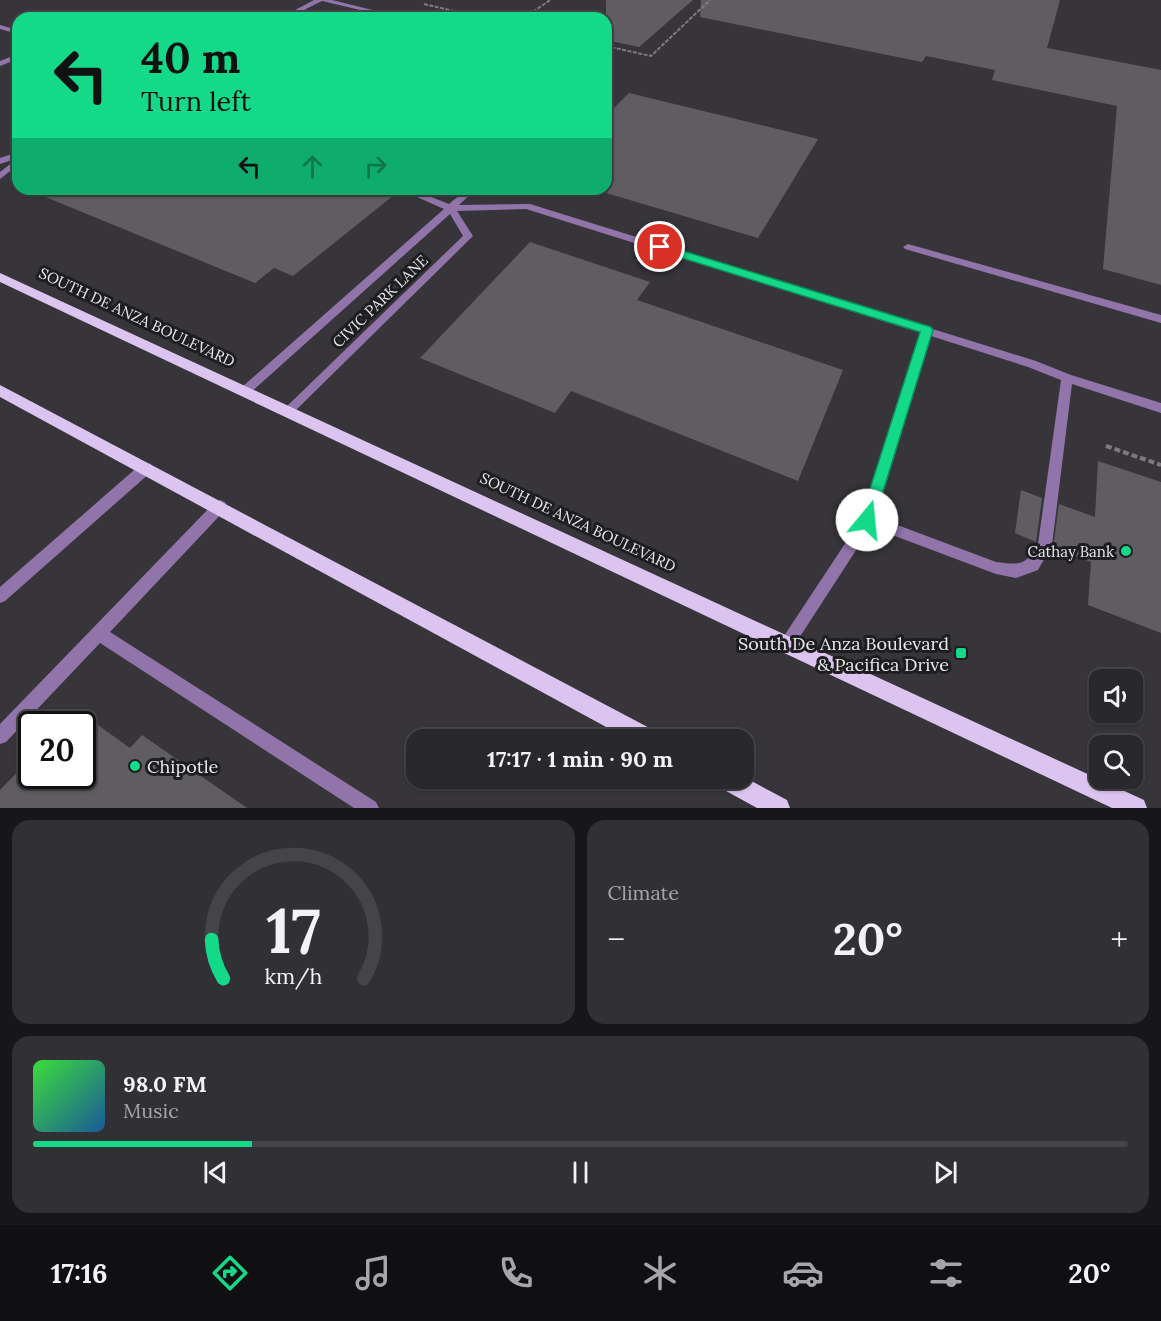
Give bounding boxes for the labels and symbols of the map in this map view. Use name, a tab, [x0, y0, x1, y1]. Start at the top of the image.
pin	[634, 221, 685, 272]
street label: CIVIC PARK LANE	[328, 251, 432, 351]
street label: SOUTH DE ANZA BOULEVARD	[36, 263, 238, 371]
street label: SOUTH DE ANZA BOULEVARD	[477, 468, 679, 576]
position arrow	[835, 488, 899, 552]
place label: Cathay Bank	[1027, 542, 1114, 561]
marker: Cathay Bank	[1119, 544, 1133, 558]
place label: South De Anza Boulevard & Pacifica Drive	[738, 632, 949, 676]
marker: South De Anza Boulevard & Pacifica Drive	[954, 646, 968, 660]
speed limit sign: 20	[18, 711, 96, 789]
place label: Chipotle	[147, 755, 219, 778]
marker: Chipotle	[128, 759, 142, 773]

